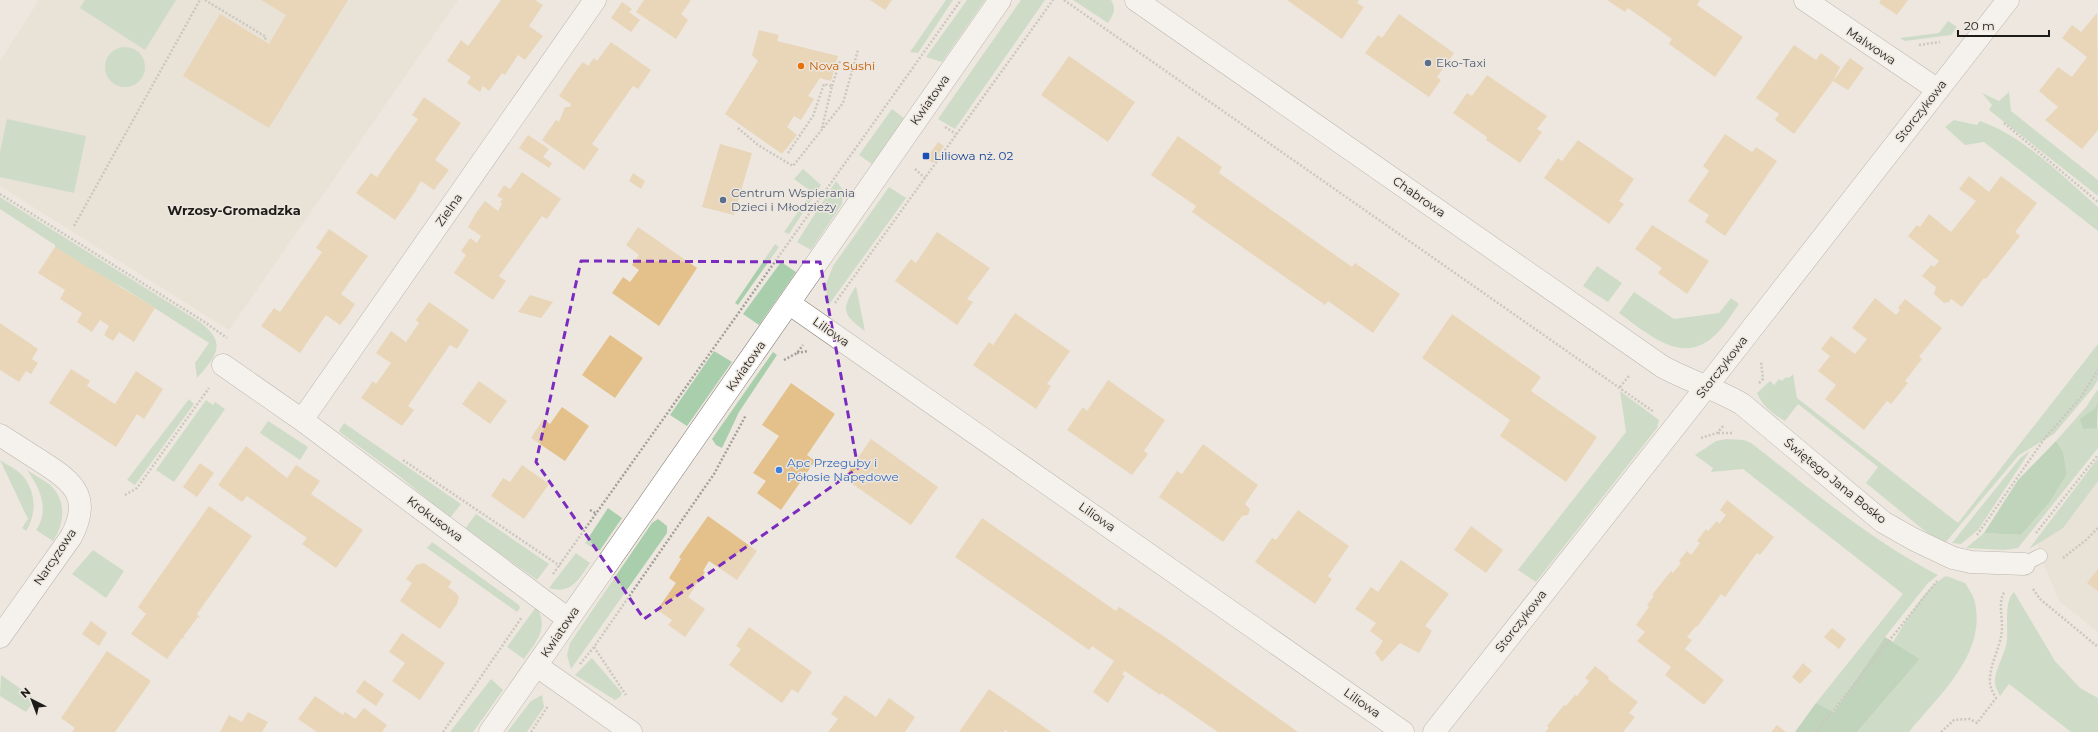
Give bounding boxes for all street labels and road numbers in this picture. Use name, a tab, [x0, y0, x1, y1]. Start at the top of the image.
street label: Malwowa	[1844, 23, 1899, 68]
street label: Kwiatowa	[907, 72, 952, 128]
street label: Storczykowa	[1892, 77, 1950, 145]
street label: Chabrowa	[1390, 173, 1449, 220]
street label: Zielna	[432, 190, 465, 229]
street label: Liliowa	[810, 314, 853, 350]
street label: Storczykowa	[1693, 333, 1751, 401]
street label: Kwiatowa	[723, 338, 768, 394]
street label: Świętego Jana Bosko	[1781, 435, 1890, 527]
street label: Krokusowa	[404, 493, 466, 545]
street label: Liliowa	[1076, 499, 1119, 535]
street label: Narcyzowa	[30, 525, 79, 588]
street label: Storczykowa	[1492, 587, 1550, 655]
street label: Kwiatowa	[537, 603, 582, 660]
street label: Liliowa	[1341, 685, 1384, 721]

